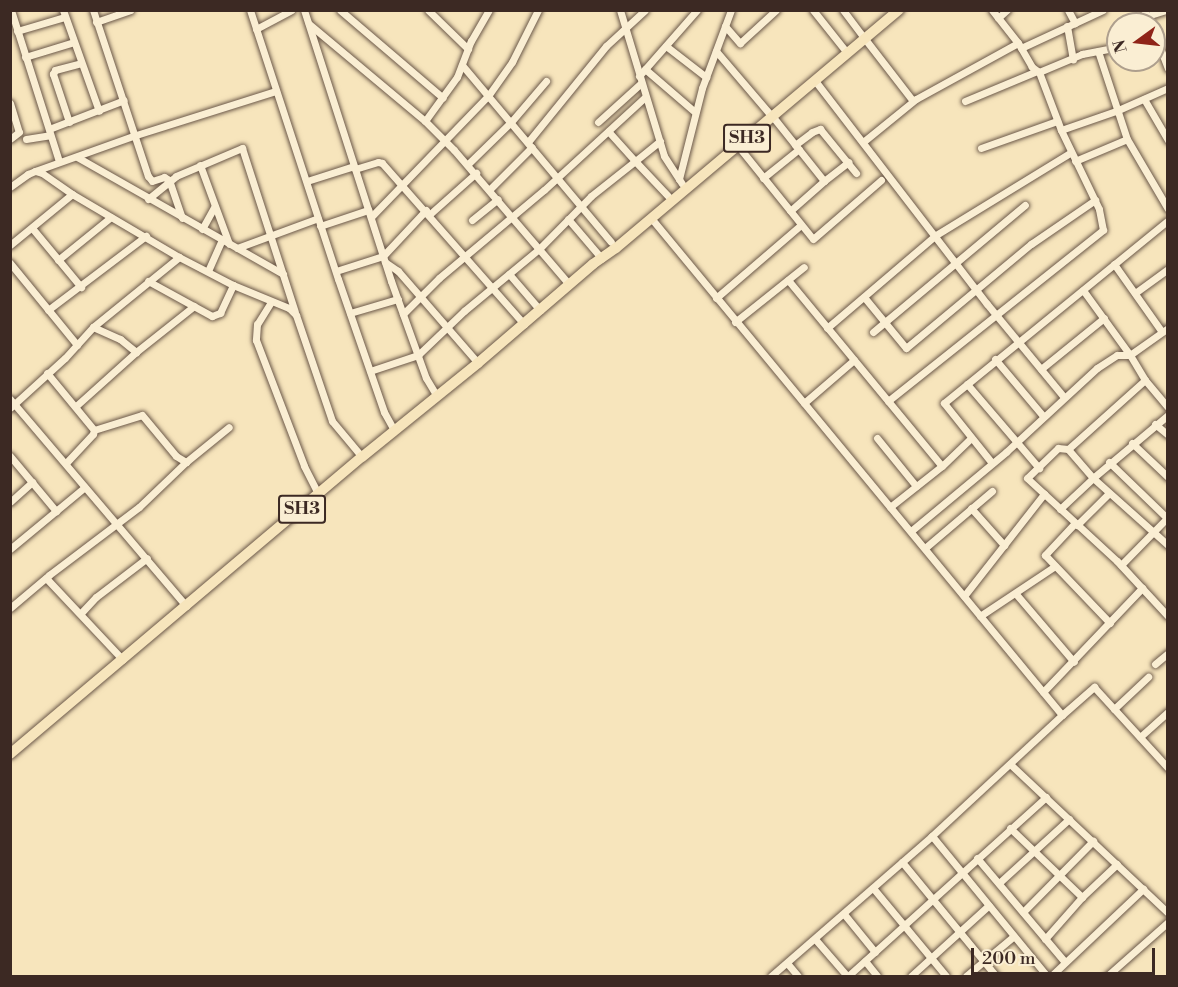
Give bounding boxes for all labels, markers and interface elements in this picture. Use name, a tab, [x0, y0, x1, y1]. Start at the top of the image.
north arrow	[1106, 12, 1166, 72]
text: N	[1109, 37, 1132, 55]
road number: SH3	[723, 123, 771, 153]
road number: SH3	[278, 494, 326, 524]
scale bar	[974, 936, 1158, 974]
text: 200 m	[982, 947, 1036, 970]

